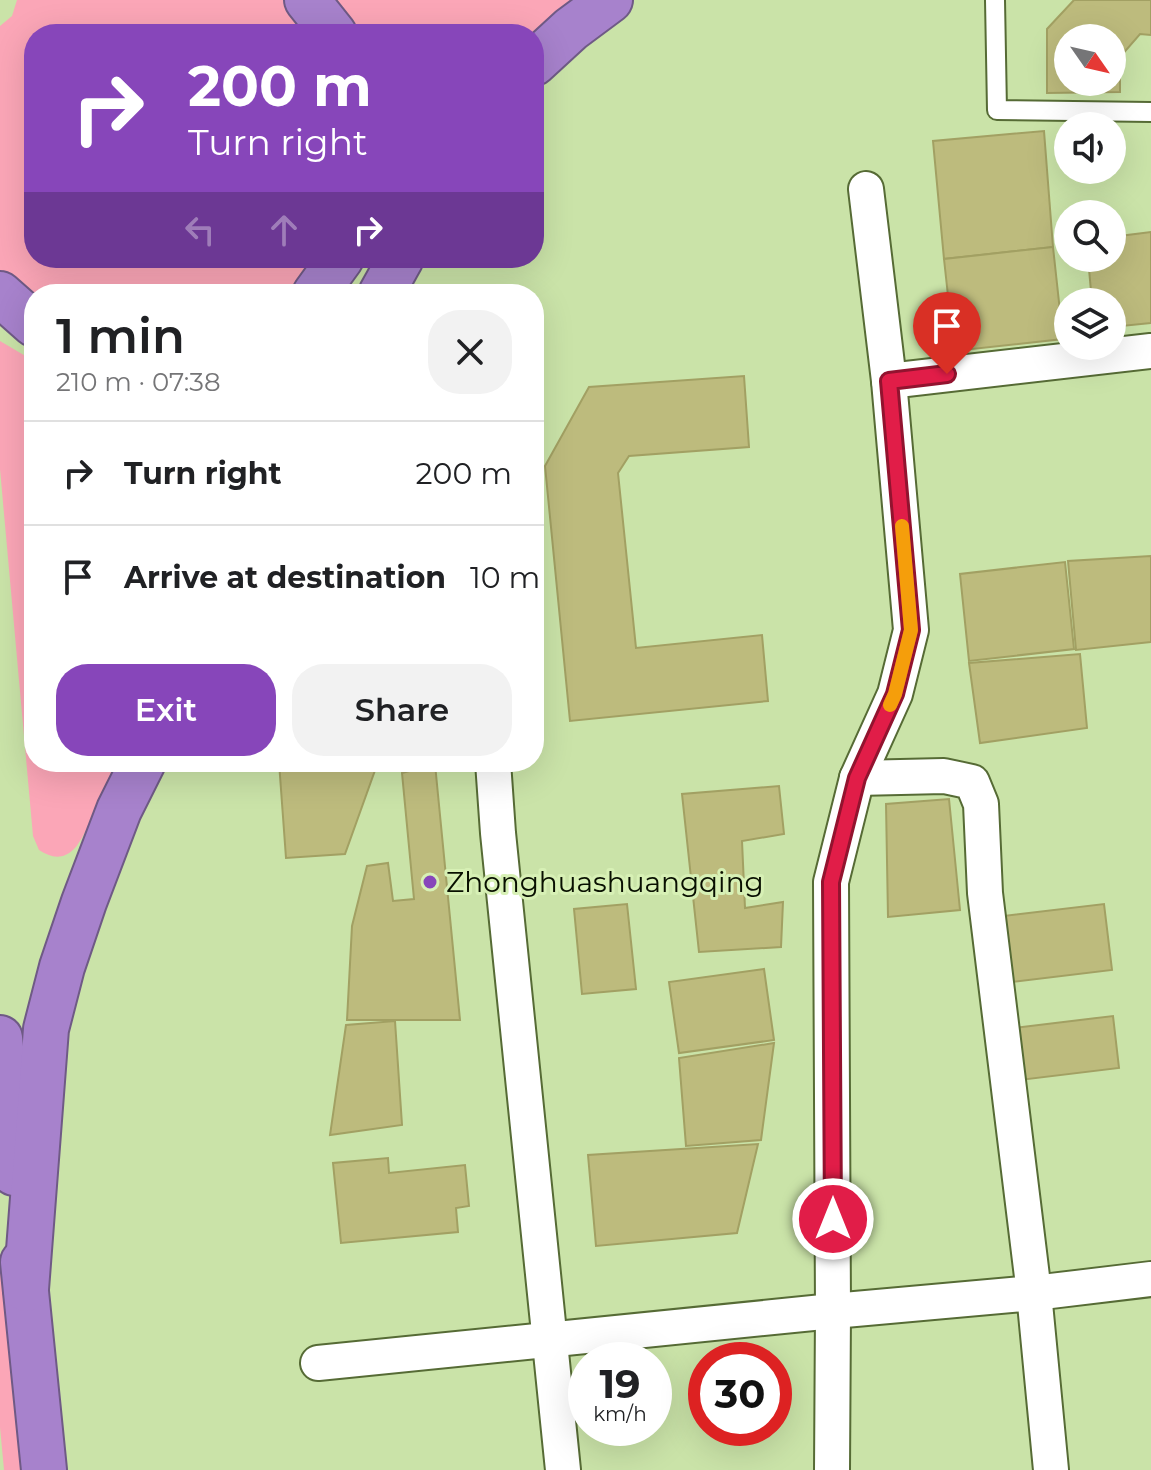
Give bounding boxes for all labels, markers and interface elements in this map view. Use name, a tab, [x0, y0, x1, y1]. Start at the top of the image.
north arrow	[1054, 24, 1126, 96]
map controls	[1054, 24, 1126, 360]
text: 200 m	[188, 52, 372, 120]
icon: right	[56, 56, 160, 160]
button: sound	[1054, 112, 1126, 184]
text: Turn right	[188, 120, 368, 164]
button: search	[1054, 200, 1126, 272]
icon: left	[178, 208, 222, 252]
icon: ahead	[262, 208, 306, 252]
icon: right	[346, 208, 390, 252]
button: layers	[1054, 288, 1126, 360]
pin	[913, 292, 981, 374]
icon: arrive	[925, 304, 969, 348]
text: 1 min	[56, 307, 185, 365]
button: close	[428, 310, 512, 394]
text: 210 m · 07:38	[56, 366, 221, 398]
icon: right	[56, 451, 100, 495]
text: Turn right	[124, 455, 281, 492]
text: 200 m	[416, 455, 512, 492]
icon: arrive	[56, 555, 100, 599]
text: Arrive at destination	[124, 559, 446, 596]
text: 10 m	[470, 559, 540, 596]
button: Exit	[56, 664, 276, 756]
button: Share	[292, 664, 512, 756]
place label: Zhonghuashuangqing	[446, 865, 764, 899]
marker: Zhonghuashuangqing	[421, 873, 439, 891]
position arrow	[791, 1177, 875, 1261]
speed limit sign: 30	[688, 1342, 792, 1446]
text: 19	[599, 1359, 641, 1408]
text: km/h	[593, 1402, 647, 1426]

